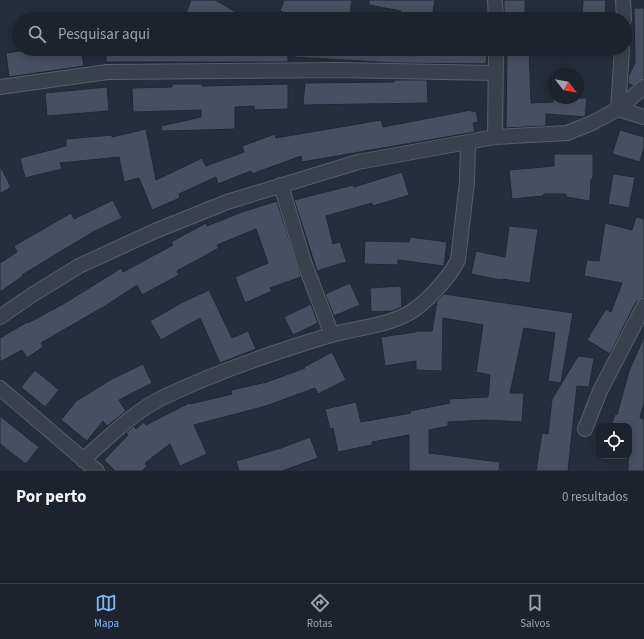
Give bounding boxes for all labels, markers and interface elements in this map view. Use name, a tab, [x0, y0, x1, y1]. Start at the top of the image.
search box	[12, 12, 632, 56]
icon: search	[26, 23, 48, 45]
text: Pesquisar aqui	[58, 24, 150, 45]
north arrow	[548, 68, 584, 104]
map controls	[596, 423, 632, 459]
button: locate	[596, 423, 632, 459]
text: Por perto	[16, 485, 86, 509]
text: 0 resultados	[562, 488, 628, 506]
tab: Mapa	[94, 592, 119, 631]
tab: Rotas	[307, 592, 332, 631]
tab: Salvos	[520, 592, 550, 631]

